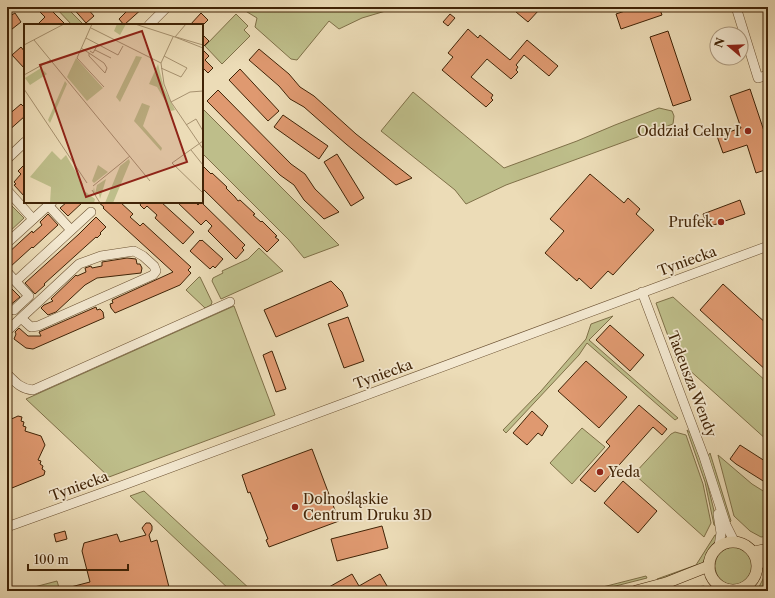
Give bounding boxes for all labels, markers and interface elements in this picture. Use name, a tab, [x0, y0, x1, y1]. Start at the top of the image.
inset map	[24, 24, 203, 203]
north arrow	[709, 26, 749, 66]
text: N	[711, 36, 728, 50]
place label: Oddział Celny I	[637, 122, 740, 140]
marker: Oddział Celny I	[743, 126, 753, 136]
place label: Prufek	[668, 213, 714, 231]
marker: Prufek	[716, 217, 726, 227]
street label: Tyniecka	[655, 242, 719, 280]
street label: Tadeusza Wendy	[663, 328, 721, 440]
street label: Tyniecka	[351, 355, 415, 393]
place label: Yeda	[607, 463, 641, 481]
street label: Tyniecka	[47, 467, 111, 505]
marker: Yeda	[595, 467, 605, 477]
place label: Dolnośląskie Centrum Druku 3D	[303, 490, 432, 524]
marker: Dolnośląskie Centrum Druku 3D	[290, 502, 300, 512]
scale bar	[28, 546, 128, 572]
text: 100 m	[34, 552, 69, 567]

